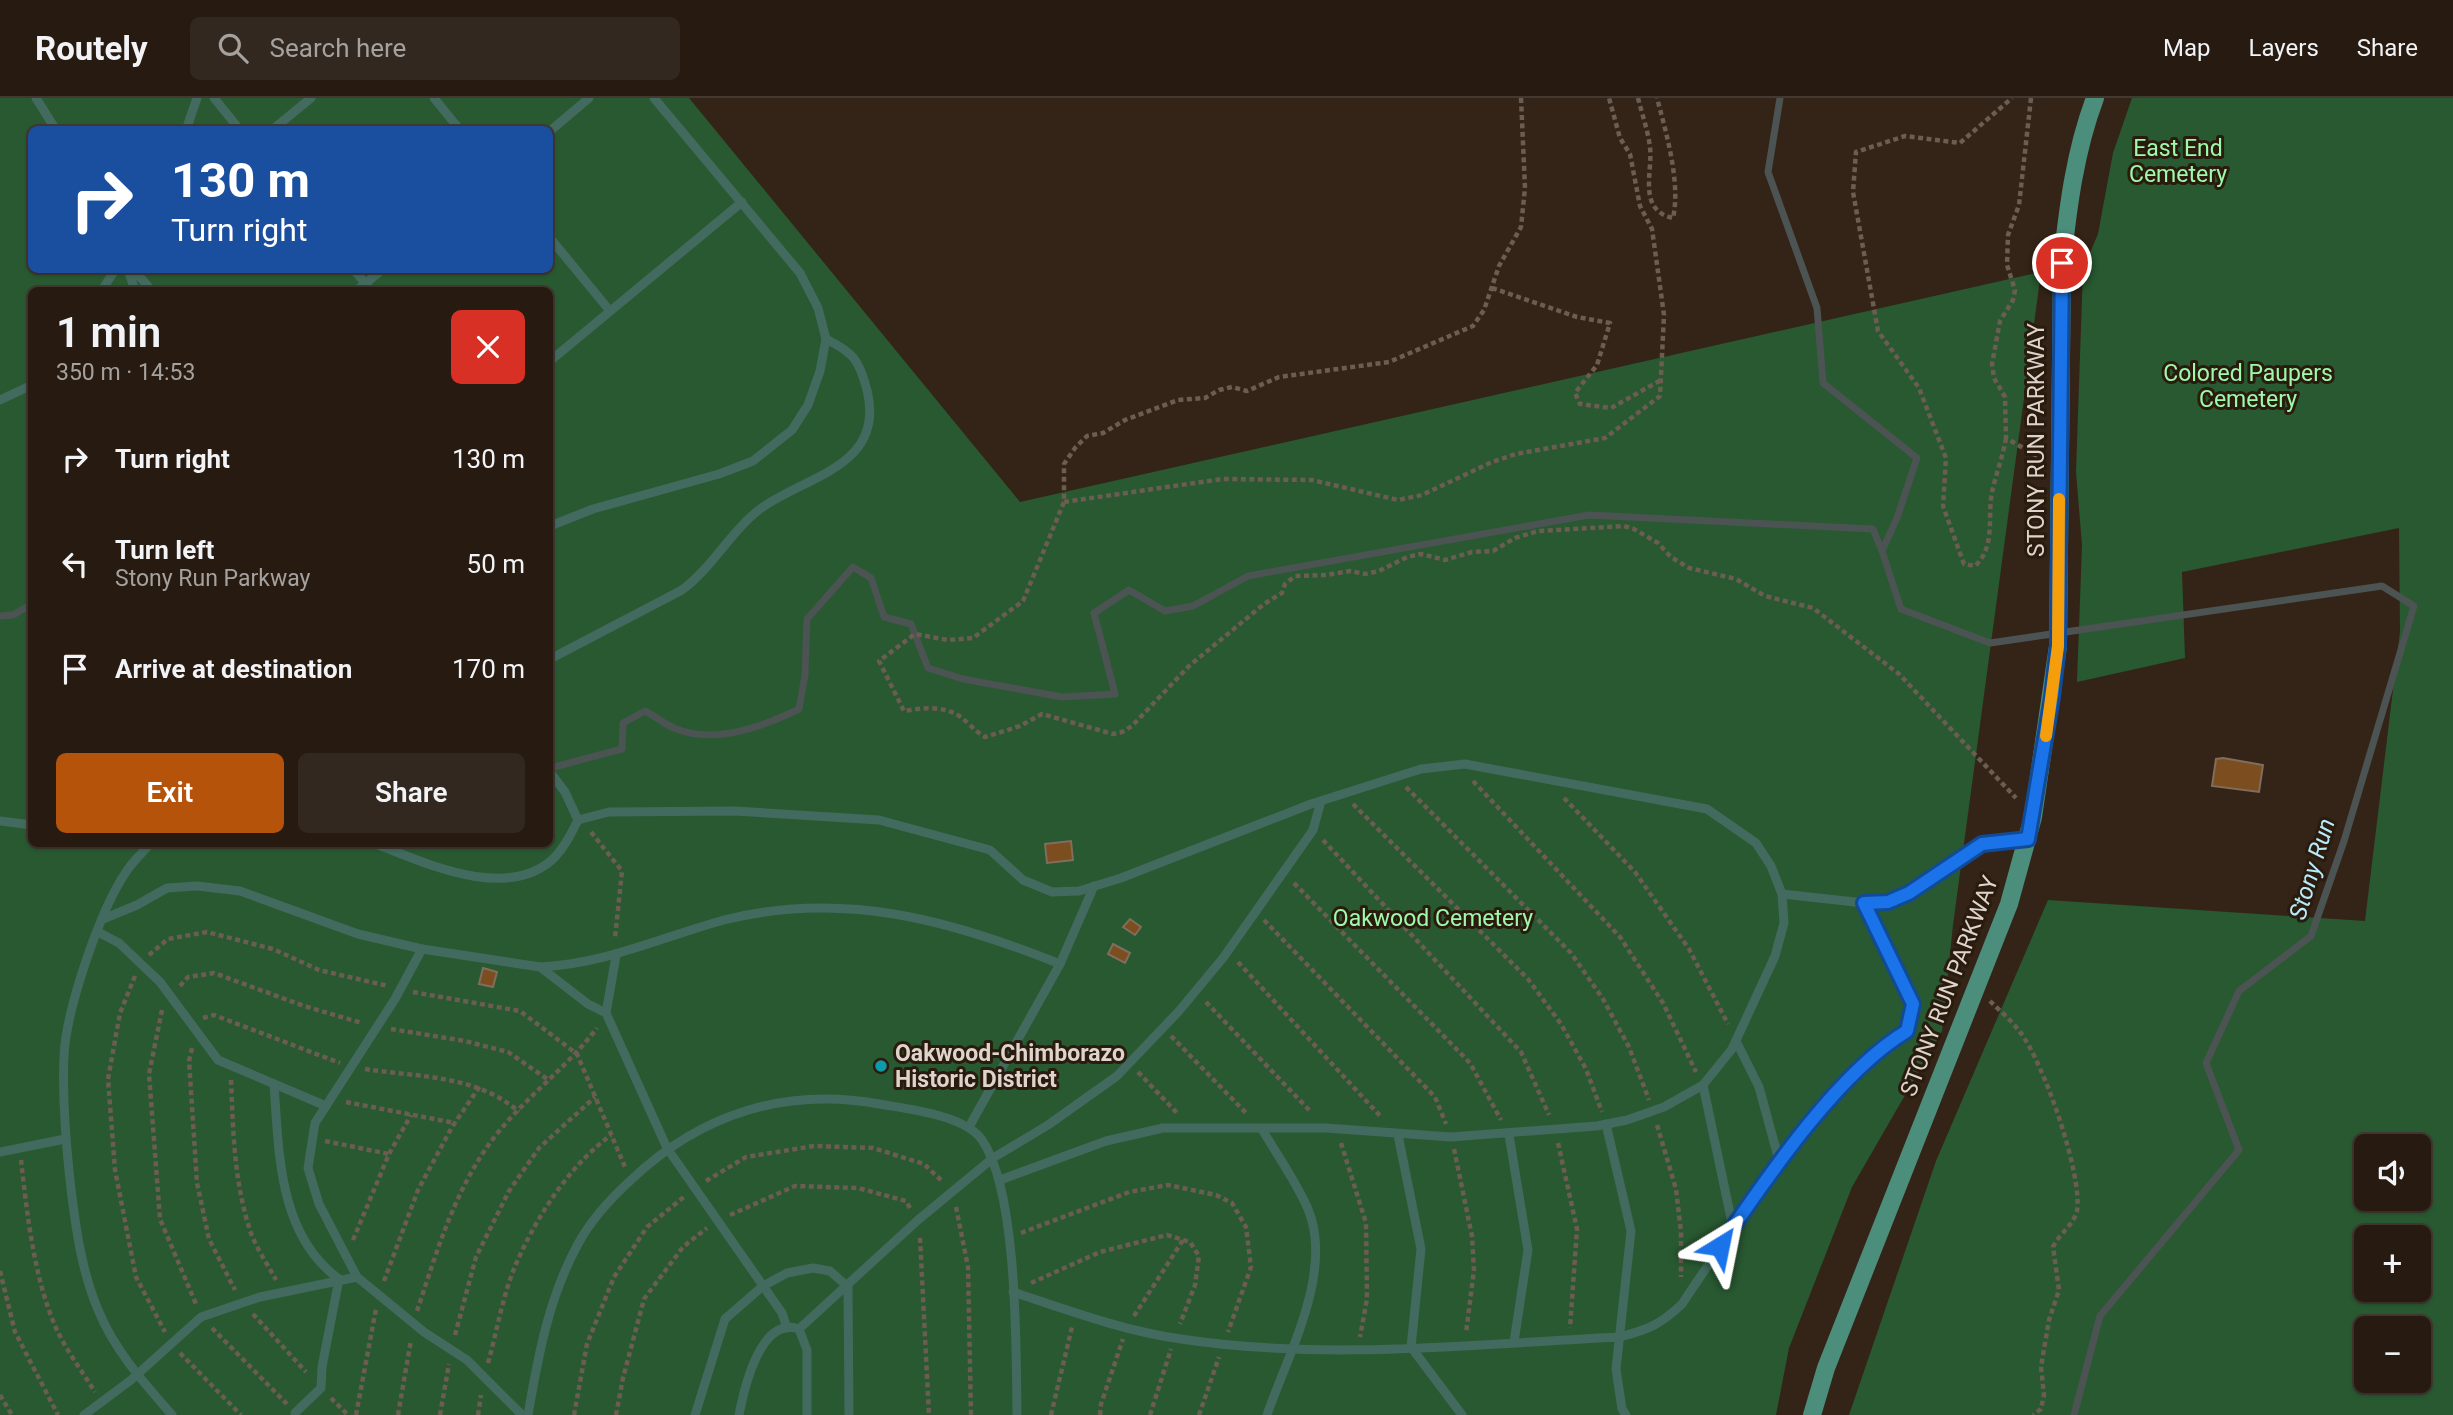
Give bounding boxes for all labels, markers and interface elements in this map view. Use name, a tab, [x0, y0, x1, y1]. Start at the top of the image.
search box	[190, 17, 680, 80]
text: Routely	[35, 29, 148, 68]
icon: search	[214, 29, 252, 67]
text: Search here	[270, 33, 406, 63]
text: Map	[2163, 34, 2211, 62]
text: Layers	[2249, 34, 2319, 62]
text: Share	[2357, 34, 2418, 62]
park label: East End Cemetery	[2129, 135, 2227, 188]
text: 130 m	[171, 152, 310, 209]
icon: right	[56, 154, 147, 245]
text: Turn right	[171, 211, 307, 249]
pin	[2032, 233, 2092, 293]
icon: arrive	[2043, 244, 2081, 282]
text: 1 min	[56, 308, 161, 357]
button: close	[451, 310, 525, 384]
street label: STONY RUN PARKWAY	[2023, 323, 2050, 557]
text: 350 m · 14:53	[56, 359, 195, 386]
park label: Colored Paupers Cemetery	[2163, 360, 2333, 413]
icon: right	[56, 440, 94, 478]
text: Turn right	[115, 444, 230, 474]
text: 130 m	[452, 444, 525, 474]
text: Turn left	[115, 535, 214, 565]
icon: left	[56, 545, 94, 583]
text: 50 m	[467, 549, 525, 579]
text: Stony Run Parkway	[115, 565, 310, 592]
icon: arrive	[56, 650, 94, 688]
text: Arrive at destination	[115, 654, 352, 684]
text: 170 m	[452, 654, 525, 684]
button: Exit	[56, 753, 284, 833]
button: Share	[298, 753, 525, 833]
water label: Stony Run	[2283, 815, 2341, 923]
street label: STONY RUN PARKWAY	[1895, 872, 2004, 1100]
park label: Oakwood Cemetery	[1333, 905, 1533, 932]
place label: Oakwood-Chimborazo Historic District	[895, 1040, 1125, 1093]
marker: Oakwood-Chimborazo Historic District	[873, 1058, 889, 1074]
map controls	[2354, 1134, 2431, 1393]
button: sound	[2354, 1134, 2431, 1211]
position arrow	[1683, 1209, 1757, 1283]
button: +	[2354, 1225, 2431, 1302]
button: −	[2354, 1316, 2431, 1393]

